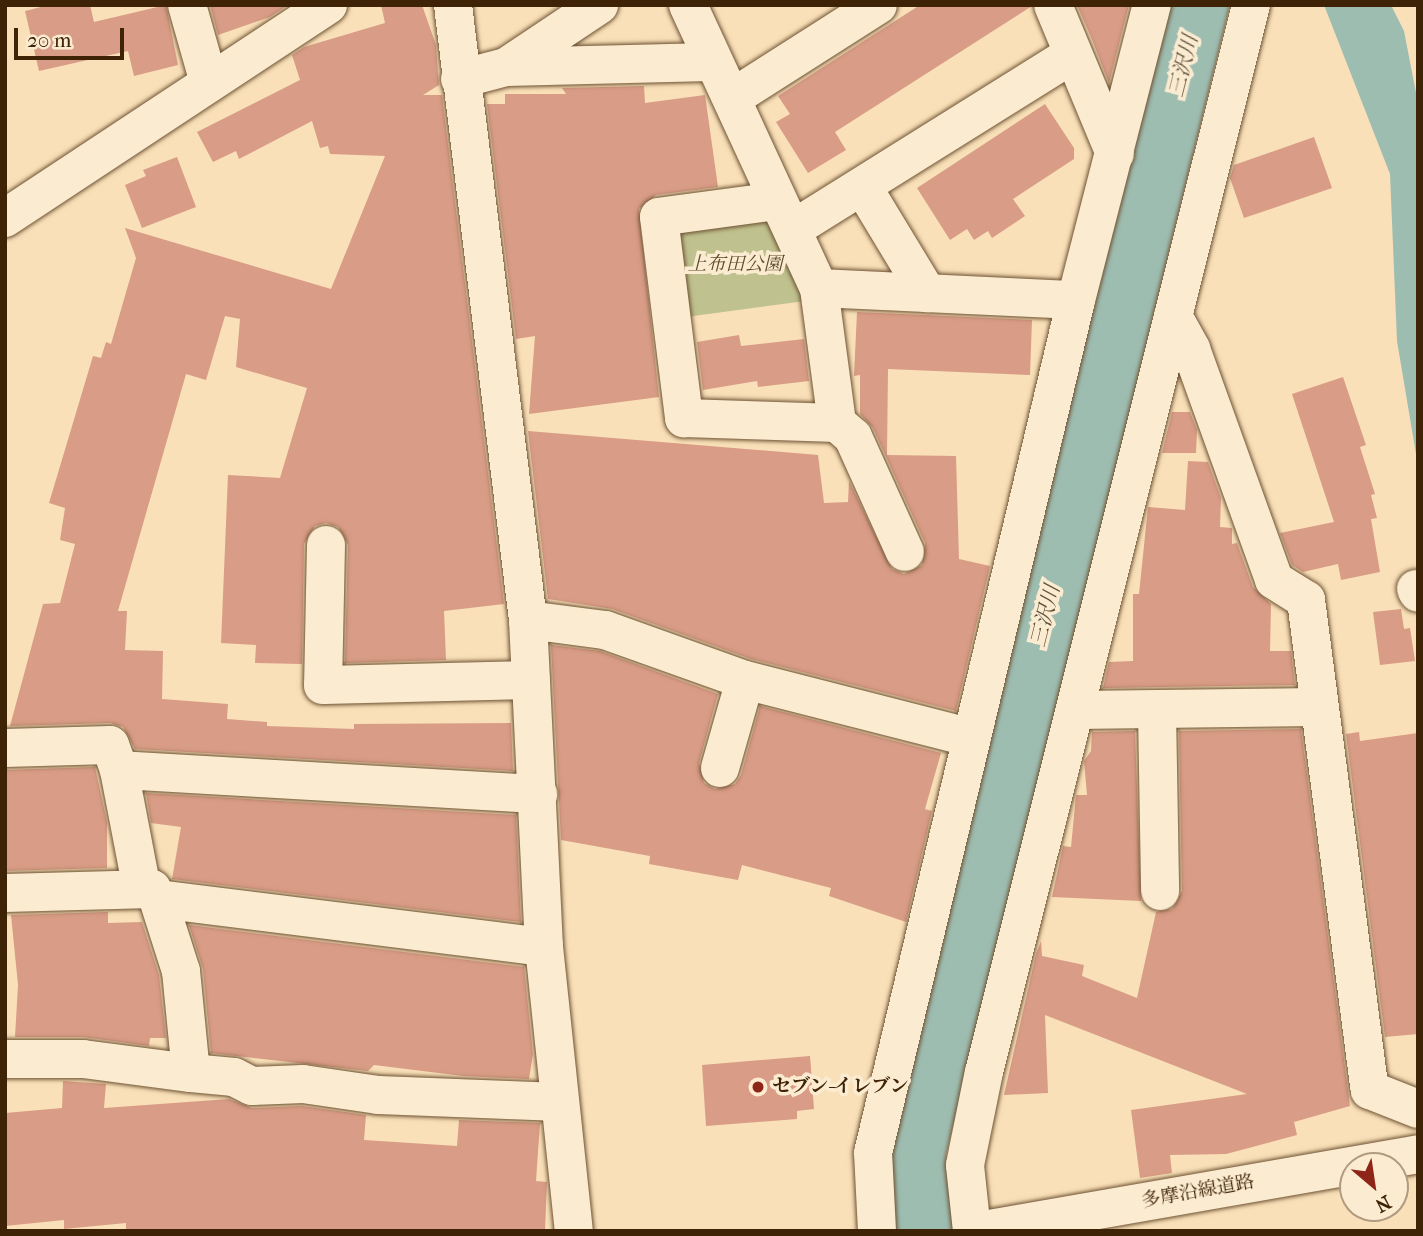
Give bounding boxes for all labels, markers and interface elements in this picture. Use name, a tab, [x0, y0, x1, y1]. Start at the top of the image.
scale bar	[18, 14, 128, 58]
text: 20 m	[27, 28, 71, 52]
water label: 三沢川	[1163, 32, 1203, 100]
park label: 上布田公園	[688, 254, 782, 276]
water label: 三沢川	[1025, 582, 1065, 650]
place label: セブン-イレブン	[772, 1076, 910, 1098]
marker: セブン-イレブン	[750, 1079, 766, 1095]
north arrow	[1339, 1152, 1409, 1222]
street label: 多摩沿線道路	[1140, 1171, 1256, 1213]
text: N	[1372, 1190, 1395, 1217]

